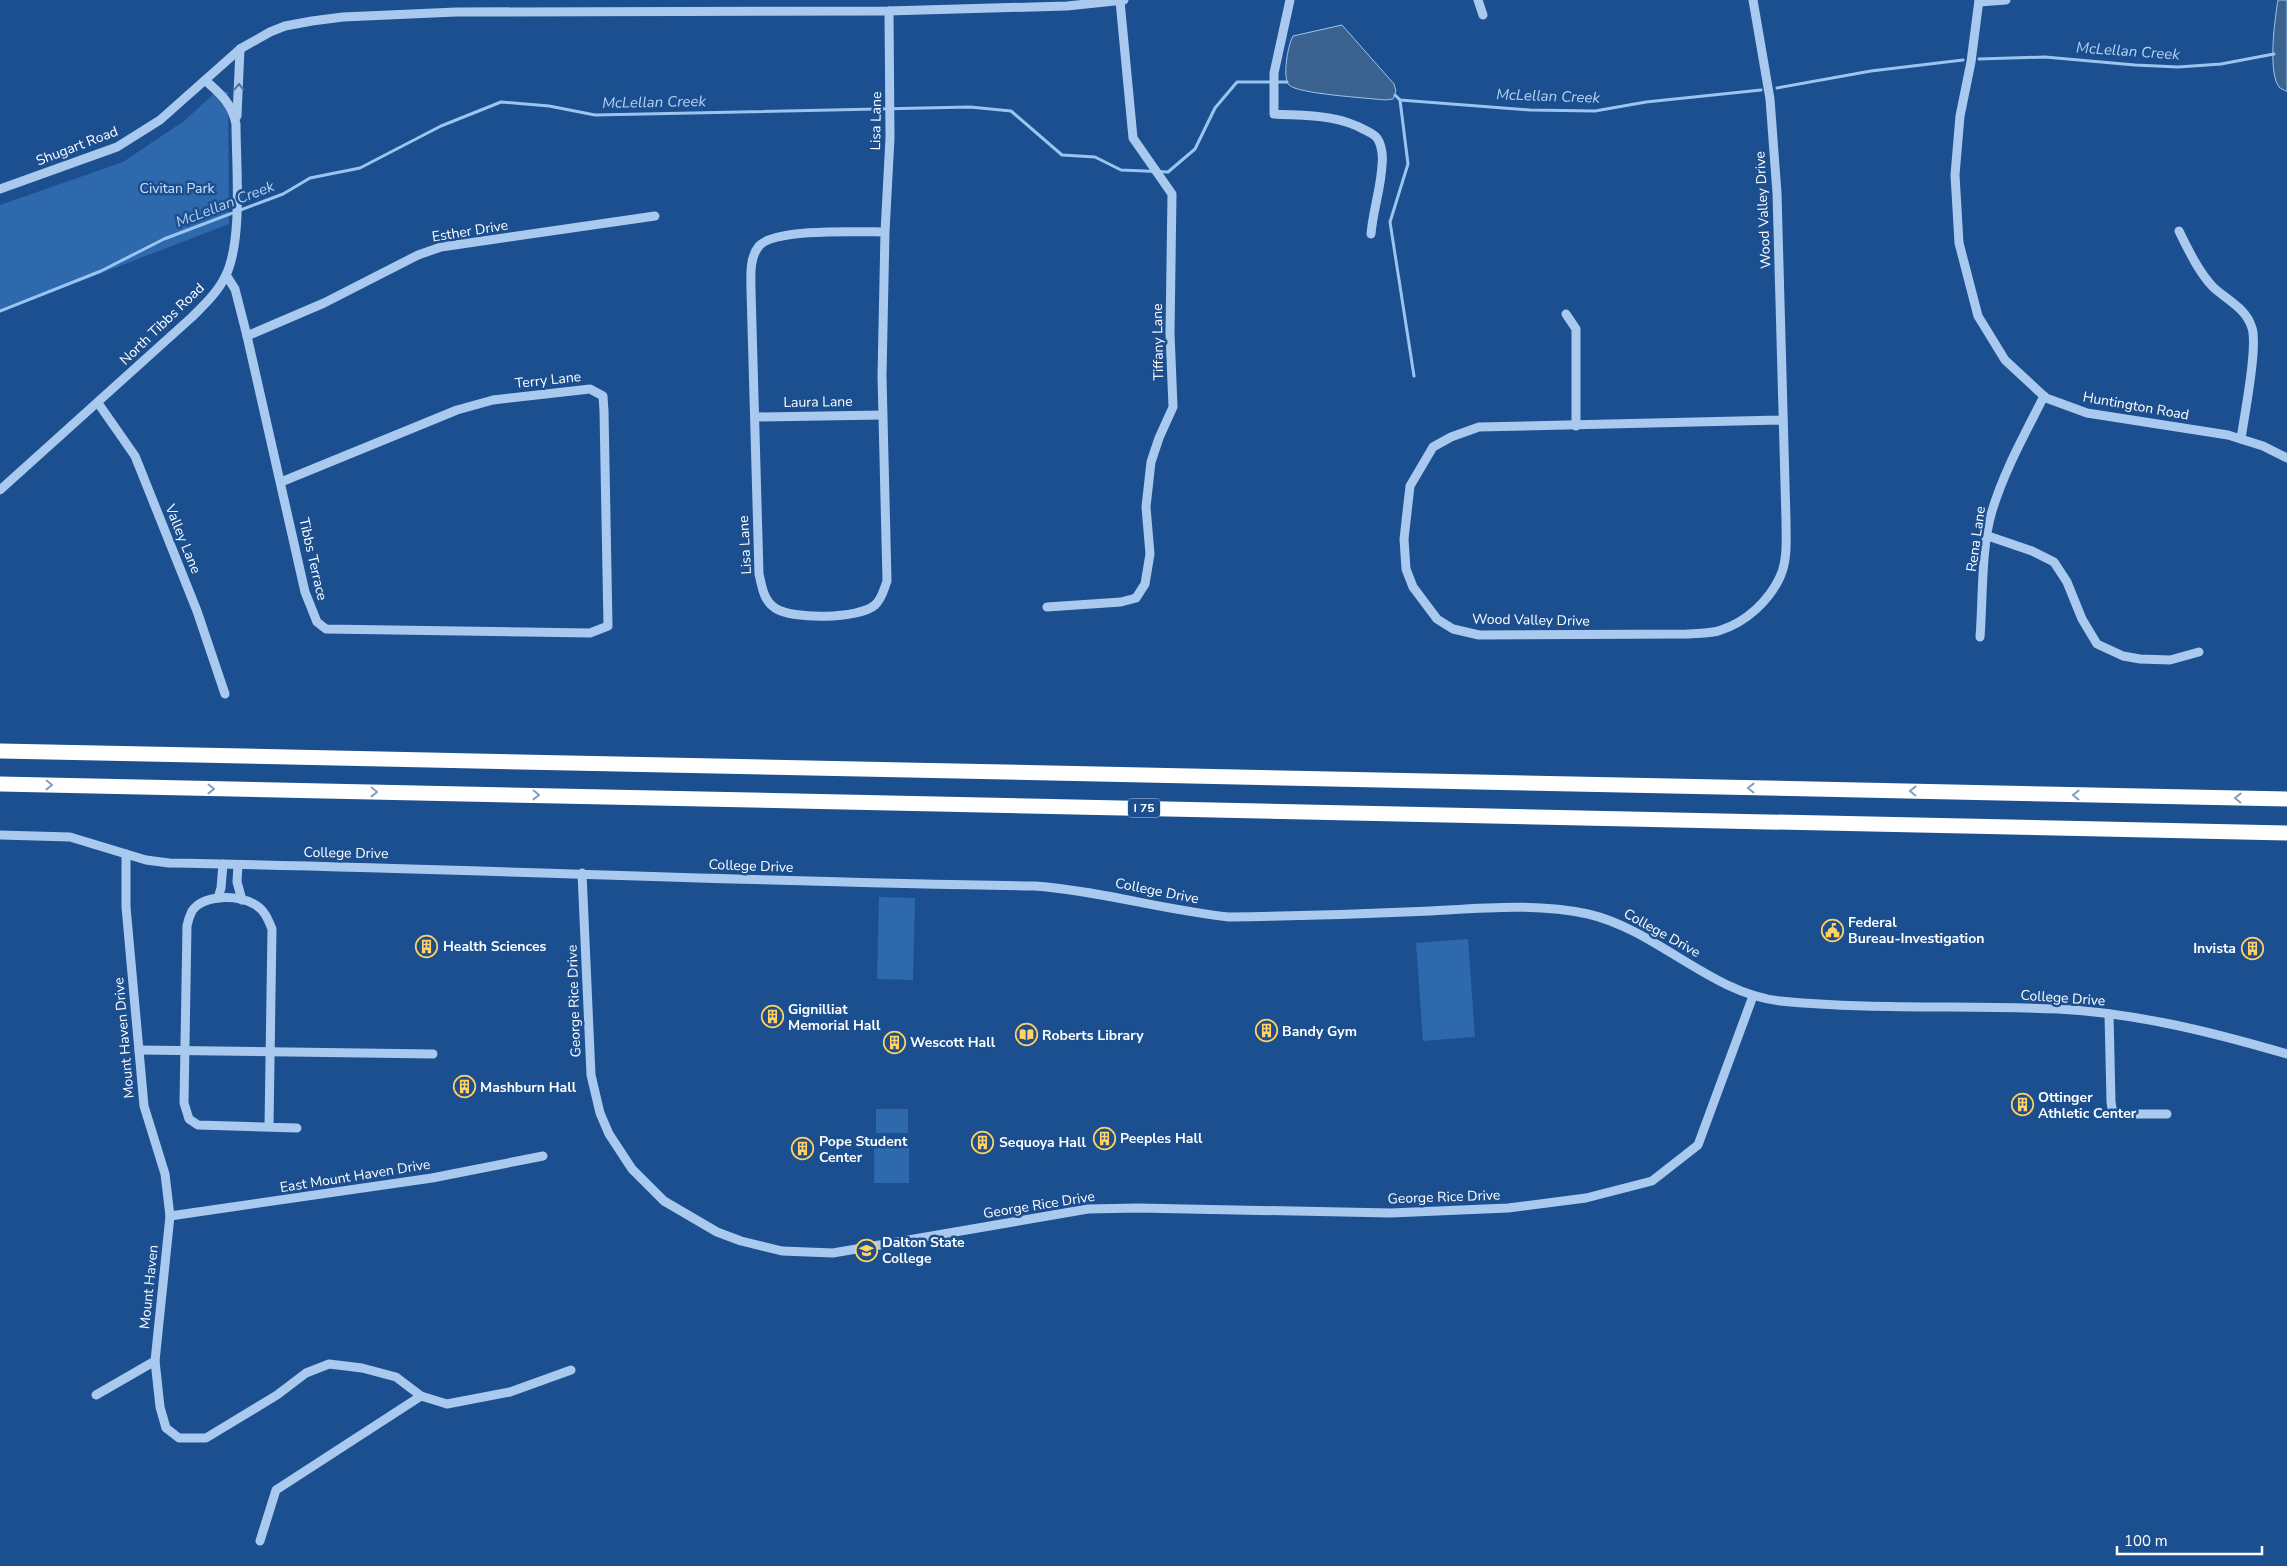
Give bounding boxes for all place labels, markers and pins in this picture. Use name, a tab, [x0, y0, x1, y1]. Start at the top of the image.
place label: Federal Bureau-Investigation	[1848, 913, 1984, 948]
public building icon: Federal Bureau-Investigation	[1820, 918, 1844, 942]
building icon: Health Sciences	[415, 934, 439, 958]
building icon: Invista	[2240, 936, 2264, 960]
place label: Health Sciences	[443, 937, 547, 956]
place label: Invista	[2193, 939, 2236, 958]
place label: Gignilliat Memorial Hall	[788, 1000, 881, 1035]
building icon: Gignilliat Memorial Hall	[760, 1005, 784, 1029]
building icon: Bandy Gym	[1254, 1019, 1278, 1043]
place label: Bandy Gym	[1282, 1022, 1357, 1041]
library icon: Roberts Library	[1014, 1023, 1038, 1047]
place label: Roberts Library	[1042, 1026, 1144, 1045]
building icon: Wescott Hall	[882, 1030, 906, 1054]
place label: Wescott Hall	[910, 1033, 996, 1052]
building icon: Mashburn Hall	[452, 1075, 476, 1099]
place label: Mashburn Hall	[480, 1078, 577, 1097]
place label: Ottinger Athletic Center	[2038, 1088, 2137, 1123]
building icon: Ottinger Athletic Center	[2010, 1093, 2034, 1117]
building icon: Peeples Hall	[1092, 1126, 1116, 1150]
place label: Peeples Hall	[1120, 1129, 1203, 1148]
building icon: Sequoya Hall	[971, 1130, 995, 1154]
place label: Pope Student Center	[819, 1132, 908, 1167]
place label: Sequoya Hall	[999, 1133, 1086, 1152]
building icon: Pope Student Center	[791, 1137, 815, 1161]
place label: Dalton State College	[882, 1233, 965, 1268]
school or university icon: Dalton State College	[854, 1238, 878, 1262]

